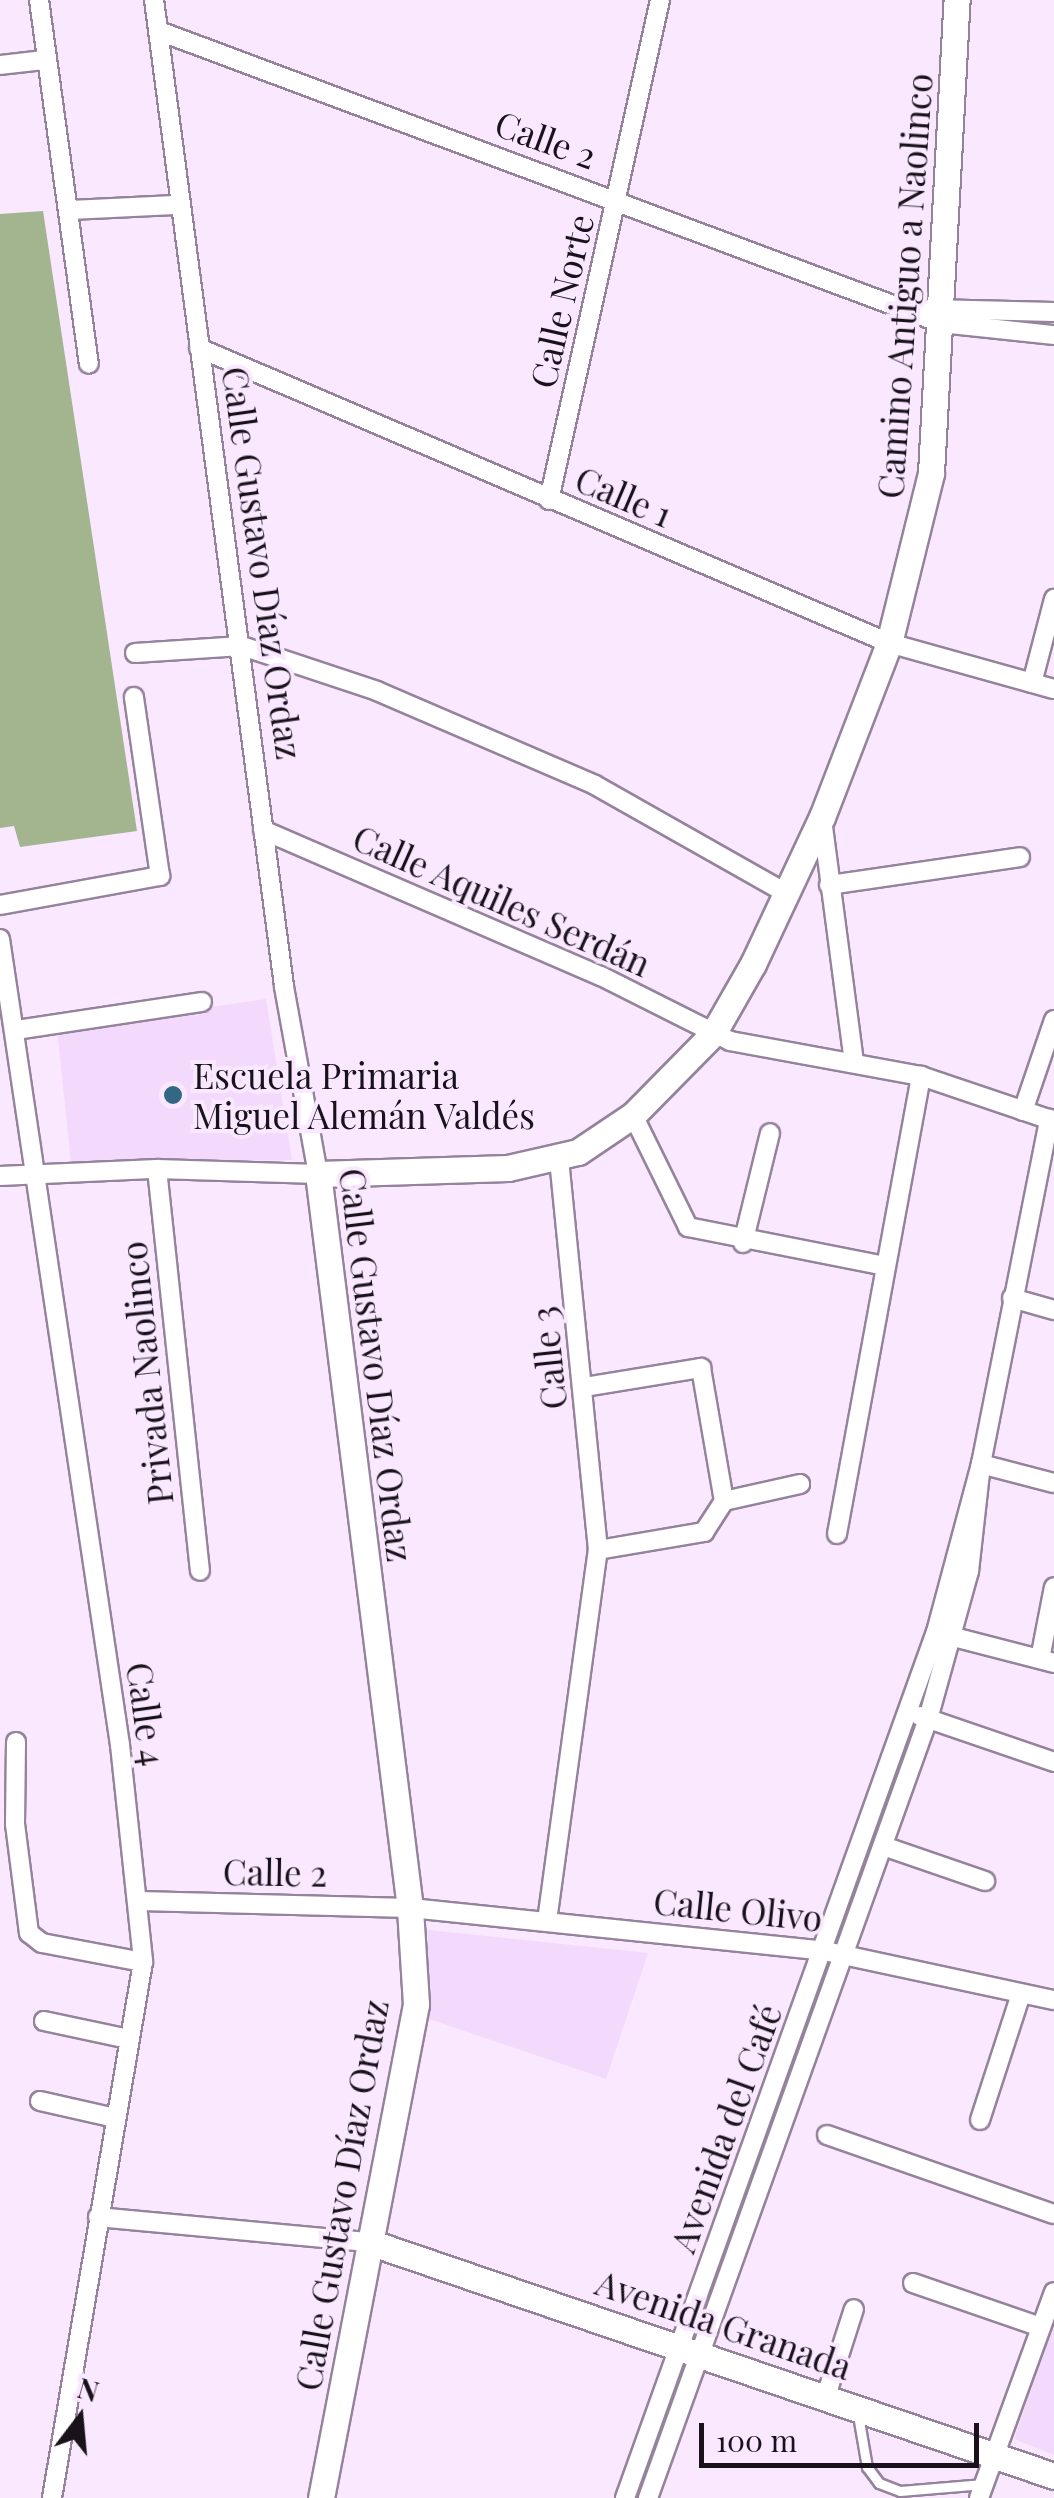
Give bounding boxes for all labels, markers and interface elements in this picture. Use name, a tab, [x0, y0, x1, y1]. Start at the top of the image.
street label: Camino Antiguo a Naolinco	[868, 71, 940, 501]
street label: Calle 2	[490, 101, 602, 177]
street label: Calle Norte	[521, 210, 601, 392]
street label: Calle Gustavo Díaz Ordaz	[215, 364, 311, 762]
street label: Calle 1	[570, 457, 678, 535]
street label: Calle Aquiles Serdán	[346, 815, 658, 985]
place label: Escuela Primaria Miguel Alemán Valdés	[193, 1054, 537, 1136]
marker: Escuela Primaria Miguel Alemán Valdés	[162, 1084, 184, 1106]
street label: Calle Gustavo Díaz Ordaz	[332, 1166, 422, 1564]
street label: Privada Naolinco	[111, 1239, 181, 1507]
street label: Calle 3	[522, 1304, 574, 1412]
street label: Calle 4	[119, 1659, 175, 1769]
street label: Calle 2	[222, 1850, 328, 1894]
street label: Calle Olivo	[652, 1879, 824, 1939]
street label: Calle Gustavo Díaz Ordaz	[286, 1996, 396, 2394]
street label: Avenida del Café	[661, 1998, 789, 2258]
street label: Avenida Granada	[591, 2261, 857, 2387]
north arrow	[30, 2368, 130, 2468]
text: N	[74, 2368, 103, 2409]
scale bar	[704, 2403, 984, 2465]
text: 100 m	[716, 2420, 797, 2460]

